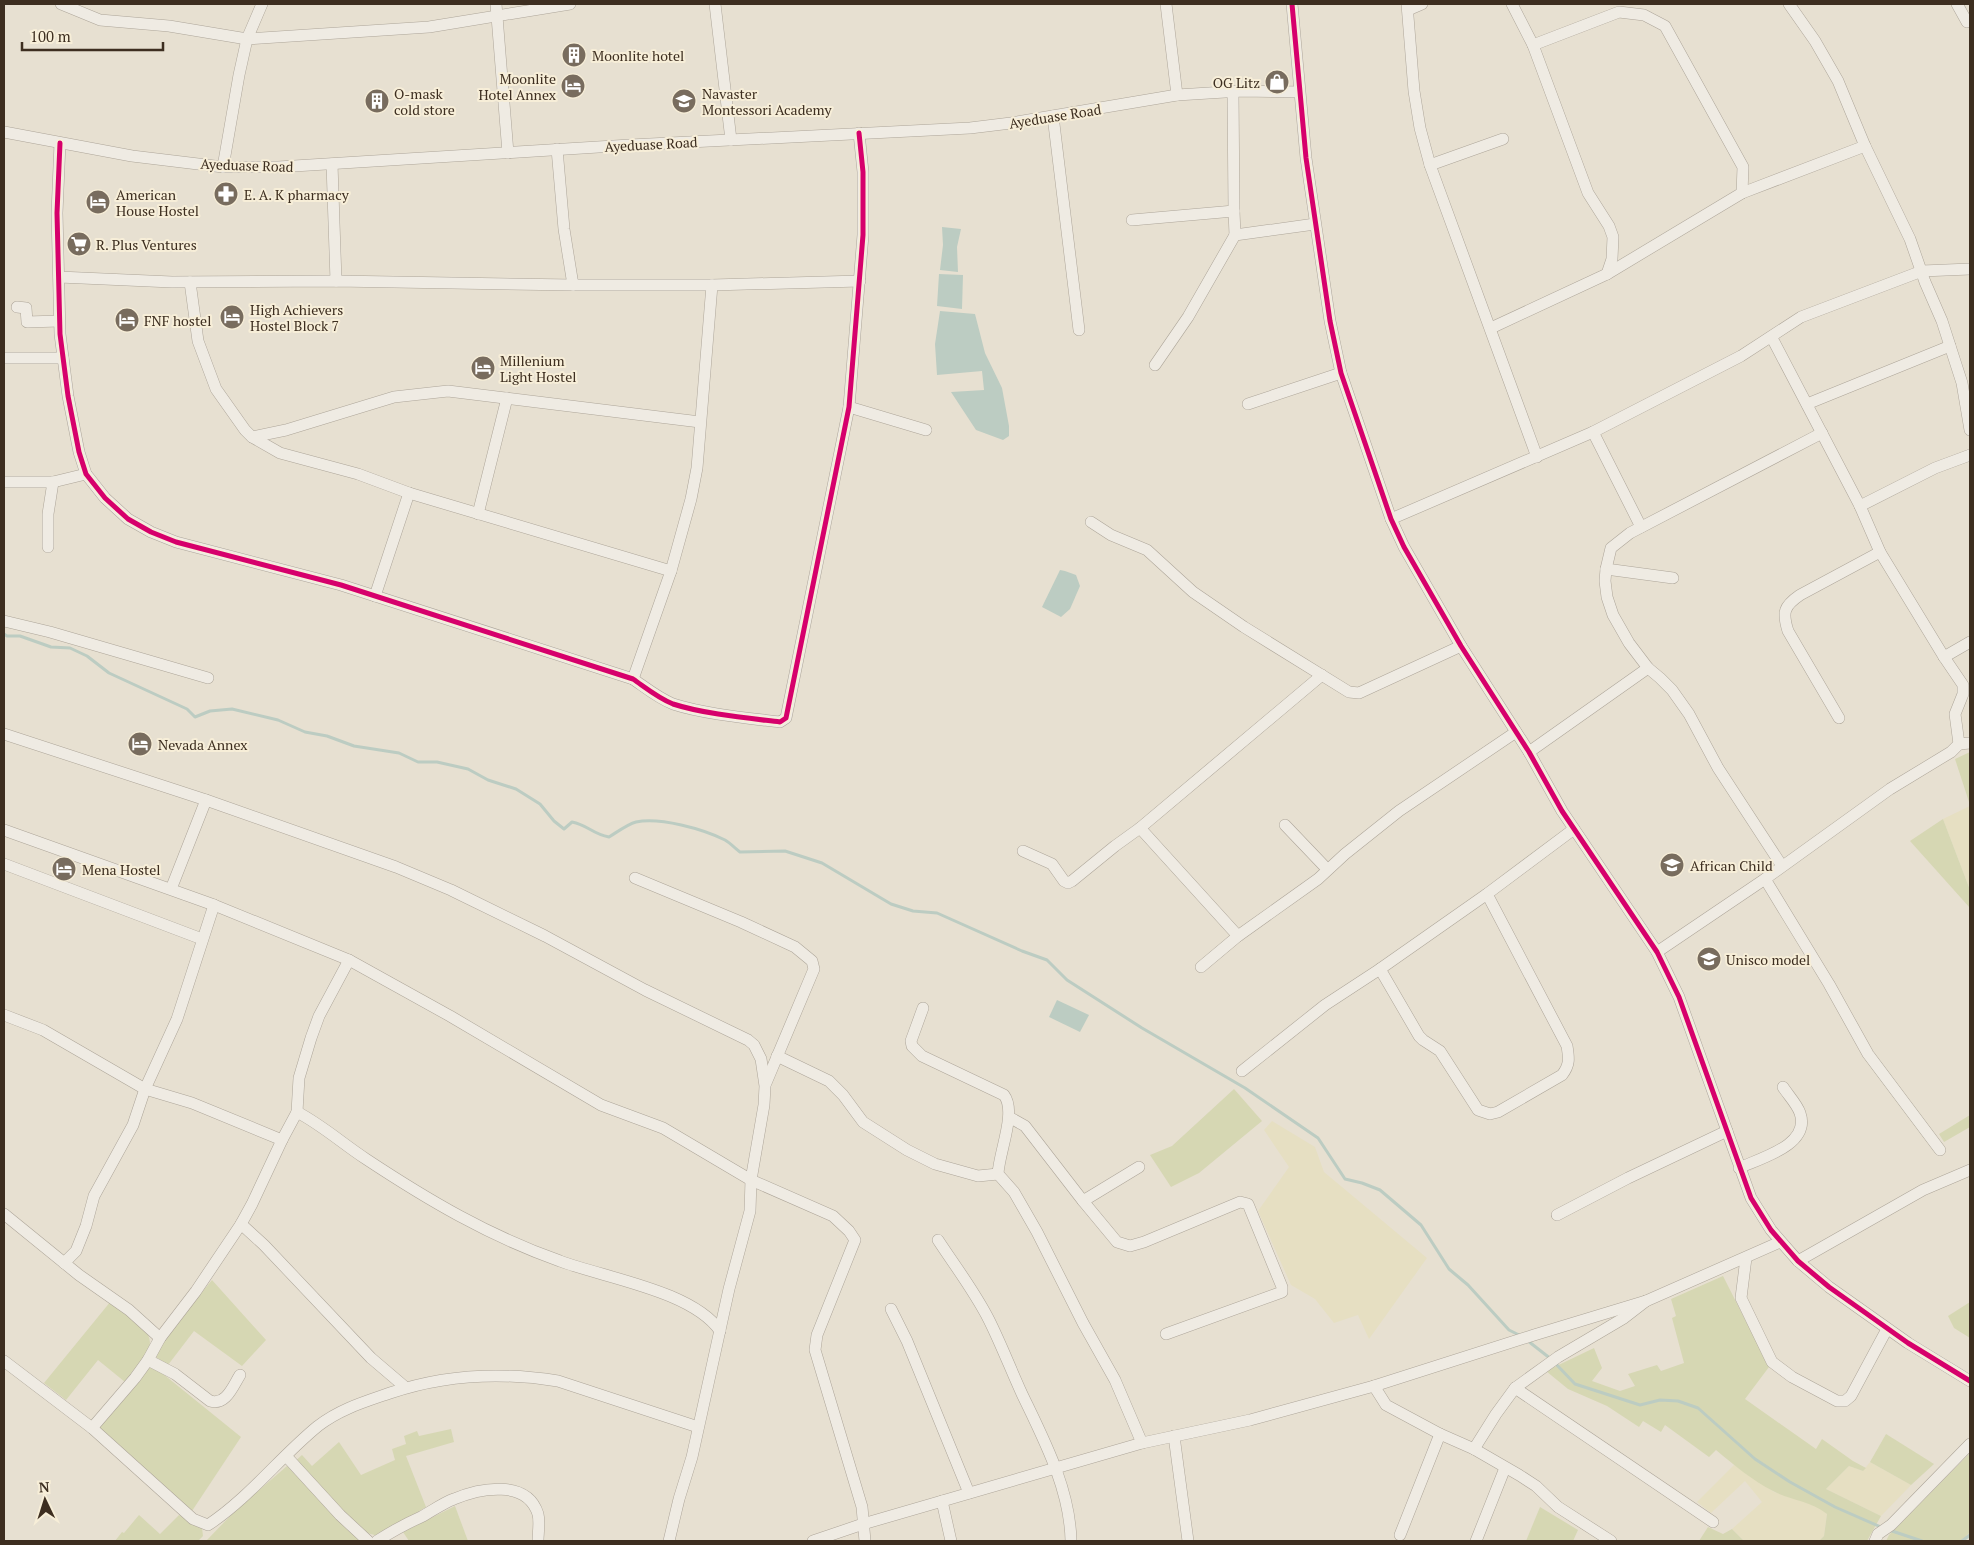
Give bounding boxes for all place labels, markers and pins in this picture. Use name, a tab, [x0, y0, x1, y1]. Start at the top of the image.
building icon: Moonlite hotel	[561, 42, 587, 68]
place label: Moonlite hotel	[592, 46, 684, 65]
place label: Moonlite Hotel Annex	[478, 69, 557, 104]
shop icon: OG Litz	[1264, 69, 1290, 95]
hotel icon: Moonlite Hotel Annex	[560, 73, 586, 99]
place label: OG Litz	[1213, 73, 1260, 92]
place label: O-mask cold store	[394, 84, 455, 119]
place label: Navaster Montessori Academy	[702, 84, 833, 119]
building icon: O-mask cold store	[364, 88, 390, 114]
school or university icon: Navaster Montessori Academy	[671, 88, 697, 114]
pharmacy icon: E. A. K pharmacy	[213, 181, 239, 207]
place label: American House Hostel	[116, 185, 199, 220]
place label: E. A. K pharmacy	[244, 185, 350, 204]
hotel icon: American House Hostel	[85, 189, 111, 215]
supermarket icon: R. Plus Ventures	[66, 231, 92, 257]
place label: R. Plus Ventures	[96, 235, 197, 254]
place label: High Achievers Hostel Block 7	[250, 300, 343, 335]
hotel icon: High Achievers Hostel Block 7	[219, 304, 245, 330]
hotel icon: FNF hostel	[114, 307, 140, 333]
place label: FNF hostel	[144, 311, 211, 330]
place label: Millenium Light Hostel	[500, 351, 577, 386]
hotel icon: Millenium Light Hostel	[470, 355, 496, 381]
hotel icon: Nevada Annex	[127, 731, 153, 757]
place label: Nevada Annex	[158, 735, 248, 754]
school or university icon: African Child	[1659, 852, 1685, 878]
hotel icon: Mena Hostel	[51, 856, 77, 882]
place label: African Child	[1690, 856, 1773, 875]
place label: Mena Hostel	[82, 860, 160, 879]
school or university icon: Unisco model	[1696, 946, 1722, 972]
place label: Unisco model	[1726, 950, 1810, 969]

